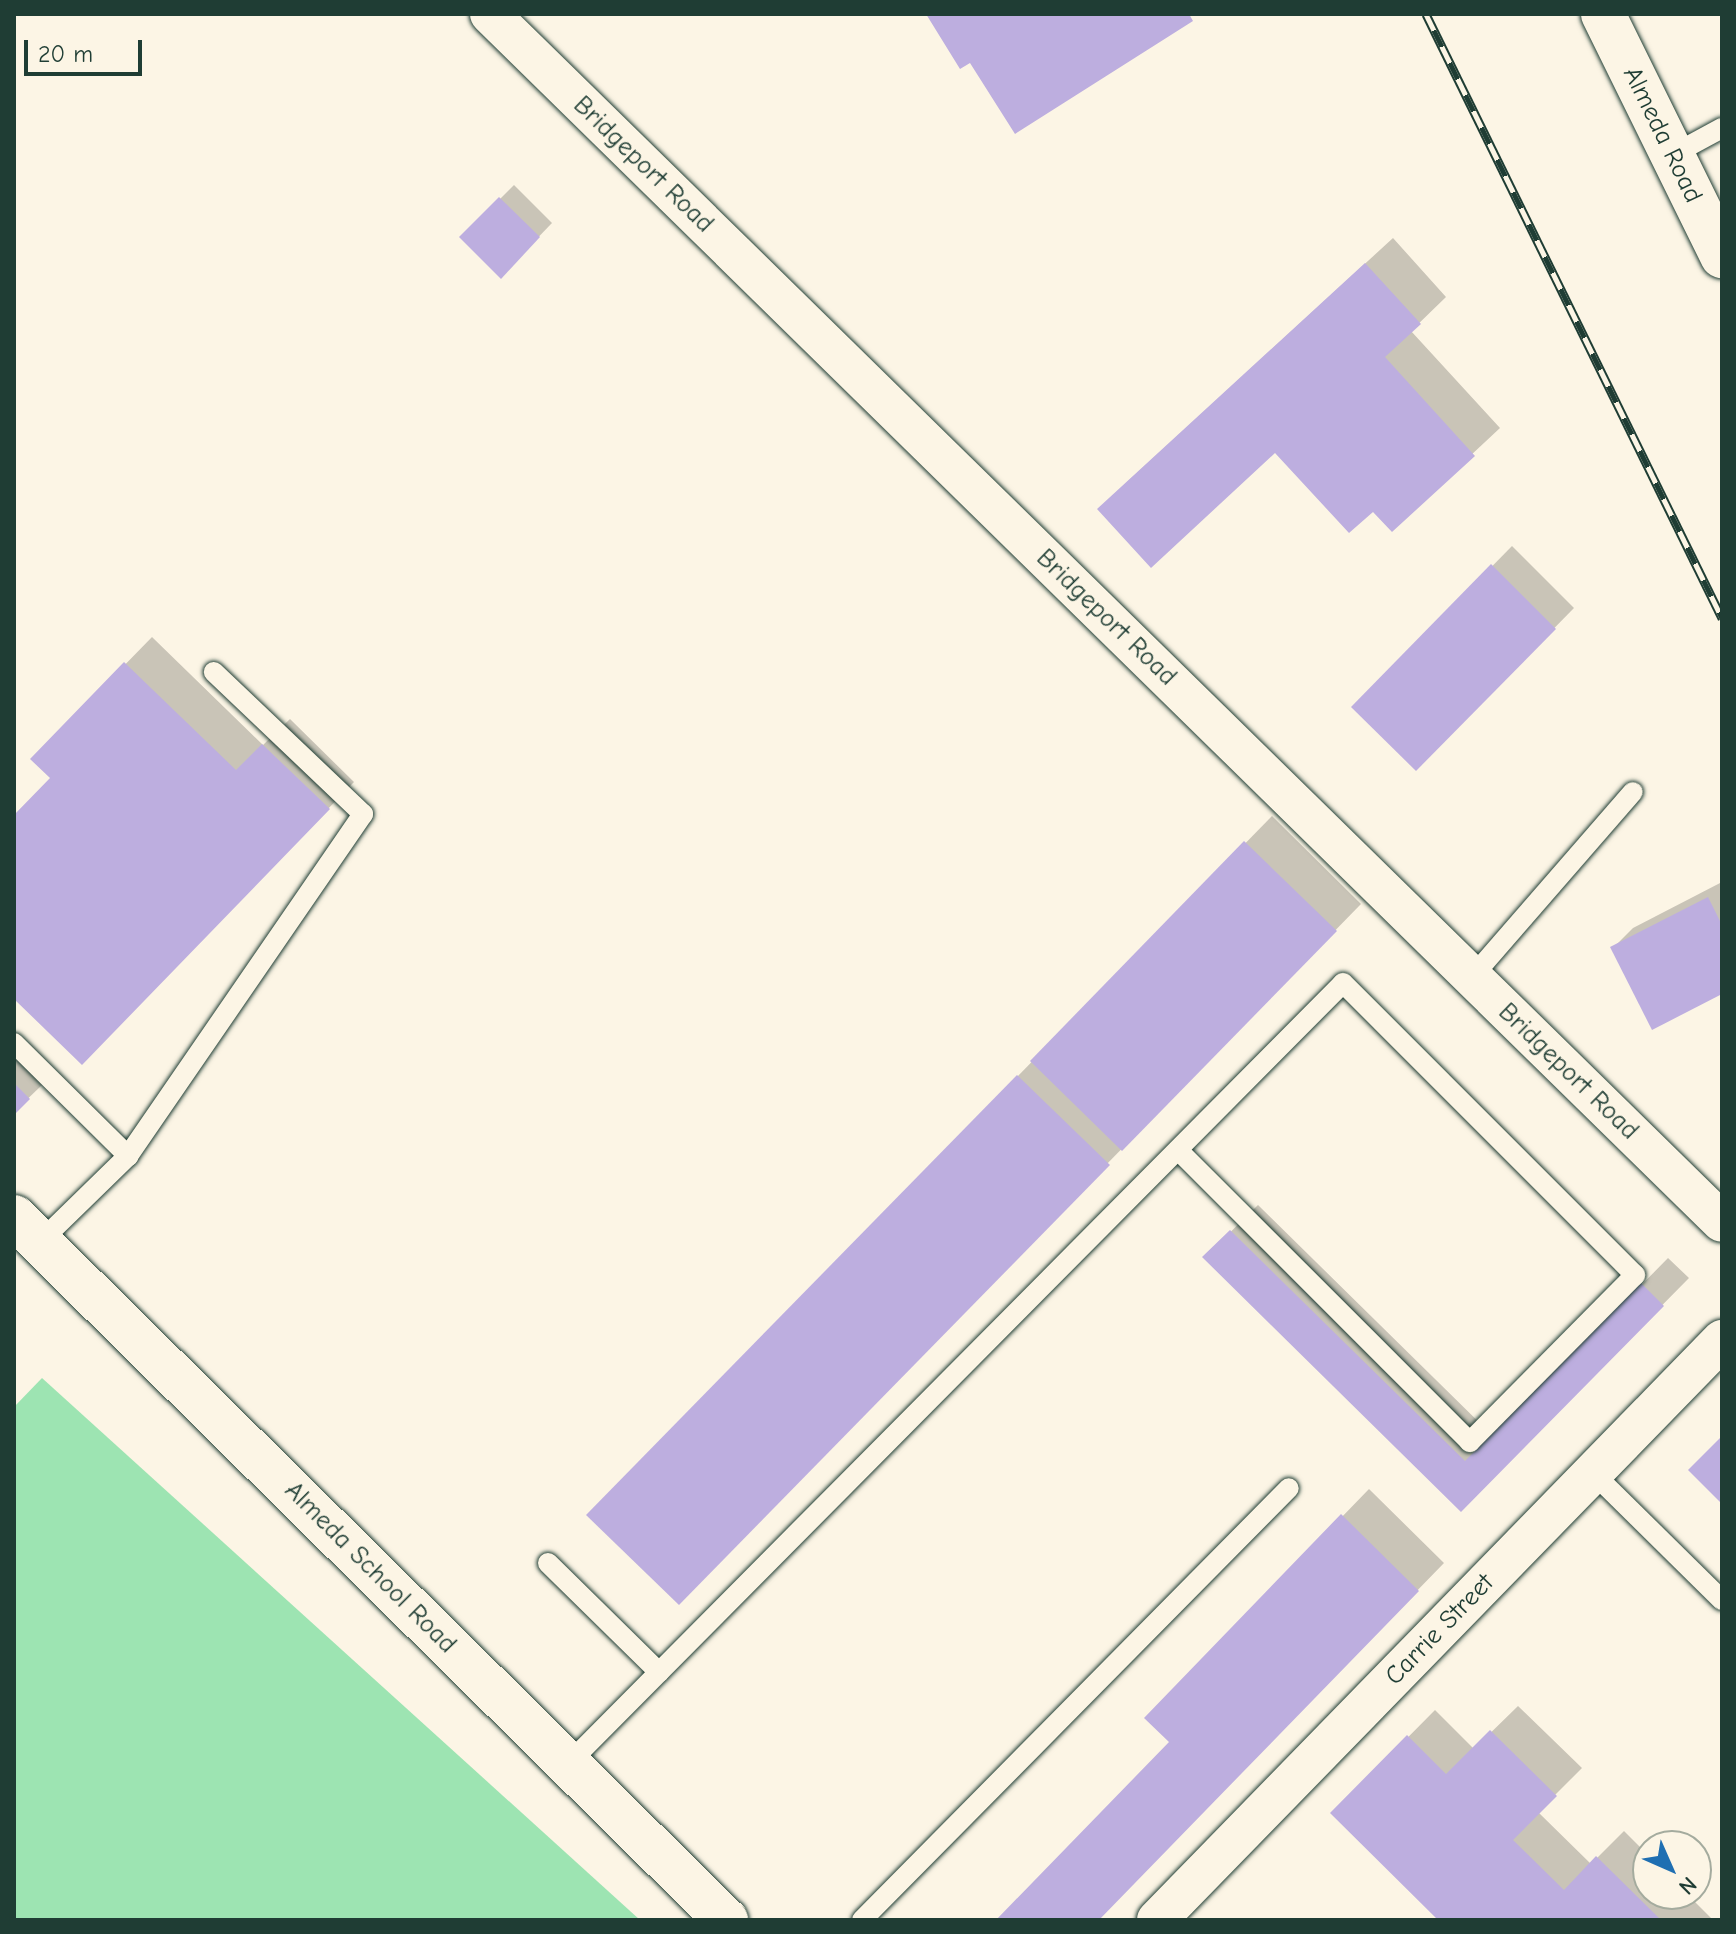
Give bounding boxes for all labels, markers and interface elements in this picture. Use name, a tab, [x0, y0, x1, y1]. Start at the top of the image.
scale bar	[28, 24, 146, 74]
text: 20 m	[38, 40, 93, 68]
street label: Almeda Road	[1616, 62, 1708, 208]
street label: Bridgeport Road	[566, 90, 720, 240]
street label: Bridgeport Road	[1029, 543, 1183, 693]
street label: Bridgeport Road	[1491, 997, 1645, 1147]
street label: Almeda School Road	[278, 1476, 462, 1660]
street label: Carrie Street	[1379, 1568, 1501, 1692]
north arrow	[1632, 1830, 1712, 1910]
text: N	[1673, 1871, 1702, 1900]

